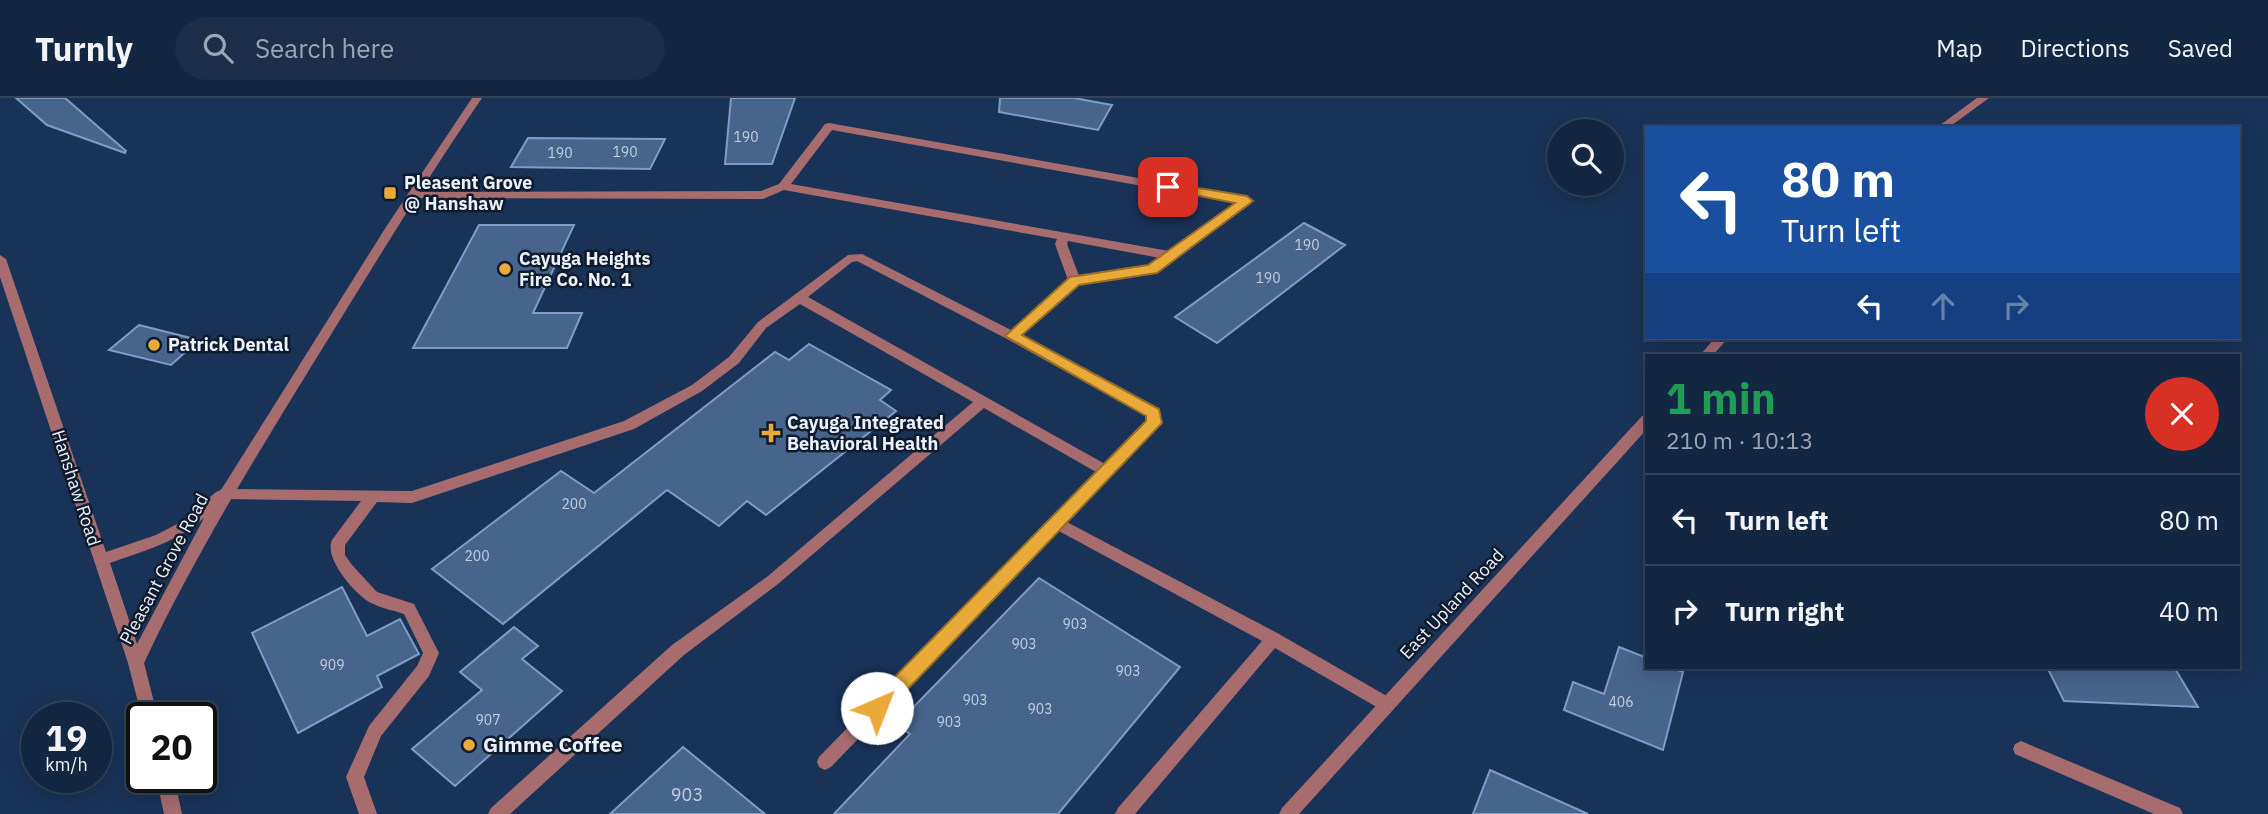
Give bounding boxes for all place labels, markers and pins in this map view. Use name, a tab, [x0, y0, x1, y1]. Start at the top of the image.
pin	[1138, 157, 1198, 217]
place label: Pleasent Grove @ Hanshaw	[404, 171, 532, 215]
marker: Pleasent Grove @ Hanshaw	[382, 185, 398, 201]
place label: Cayuga Heights Fire Co. No. 1	[519, 247, 650, 291]
marker: Cayuga Heights Fire Co. No. 1	[497, 261, 513, 277]
place label: Patrick Dental	[168, 333, 289, 356]
marker: Patrick Dental	[146, 337, 162, 353]
place label: Cayuga Integrated Behavioral Health	[787, 411, 944, 455]
marker: Cayuga Integrated Behavioral Health	[761, 423, 781, 443]
place label: Gimme Coffee	[483, 730, 623, 758]
marker: Gimme Coffee	[461, 737, 477, 753]

